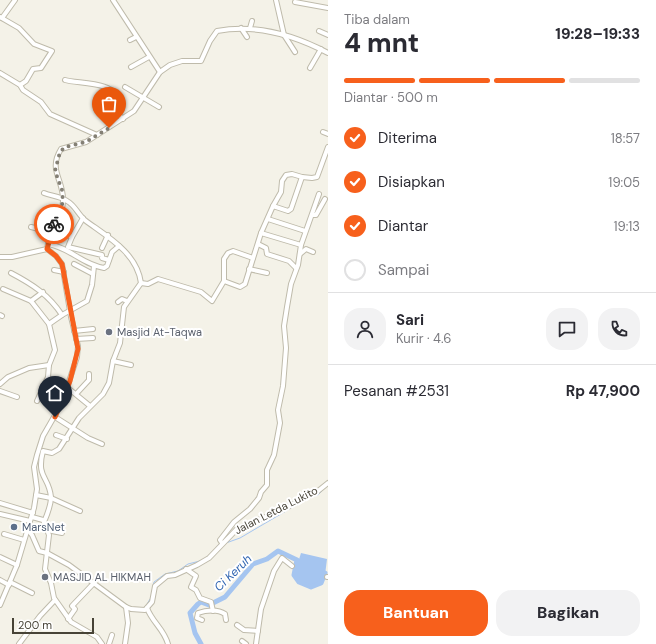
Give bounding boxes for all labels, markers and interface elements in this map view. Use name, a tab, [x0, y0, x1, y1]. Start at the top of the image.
text: Tiba dalam	[344, 11, 410, 28]
text: 19:28–19:33	[555, 24, 640, 44]
text: 4 mnt	[344, 26, 419, 60]
pin	[92, 87, 126, 128]
text: Diantar · 500 m	[344, 89, 438, 106]
icon: bag	[98, 93, 120, 115]
icon: check	[344, 127, 366, 149]
text: Diterima	[378, 128, 437, 148]
text: 18:57	[611, 130, 640, 147]
icon: check	[344, 171, 366, 193]
text: Disiapkan	[378, 172, 445, 192]
text: 19:05	[608, 174, 640, 191]
courier	[34, 204, 74, 244]
icon: bike	[43, 213, 65, 235]
icon: check	[344, 215, 366, 237]
text: Diantar	[378, 216, 428, 236]
text: 19:13	[613, 218, 640, 235]
text: Sampai	[378, 260, 429, 280]
button: person	[344, 308, 386, 350]
button: chat	[546, 308, 588, 350]
button: phone	[598, 308, 640, 350]
text: Sari	[396, 310, 424, 330]
place label: Masjid At-Taqwa	[117, 325, 202, 339]
marker: Masjid At-Taqwa	[104, 327, 114, 337]
text: Kurir · 4.6	[396, 330, 451, 347]
pin	[38, 376, 72, 417]
text: Pesanan #2531	[344, 381, 449, 401]
text: Rp 47,900	[566, 381, 640, 401]
icon: home	[44, 382, 66, 404]
street label: Jalan Letda Lukito	[232, 483, 320, 537]
place label: MarsNet	[22, 520, 65, 534]
marker: MarsNet	[9, 522, 19, 532]
water label: Ci Keruh	[211, 551, 255, 595]
place label: MASJID AL HIKMAH	[53, 570, 151, 584]
marker: MASJID AL HIKMAH	[40, 572, 50, 582]
button: Bantuan	[344, 590, 488, 636]
button: Bagikan	[496, 590, 640, 636]
scale bar	[12, 616, 94, 635]
text: 200 m	[18, 618, 52, 632]

